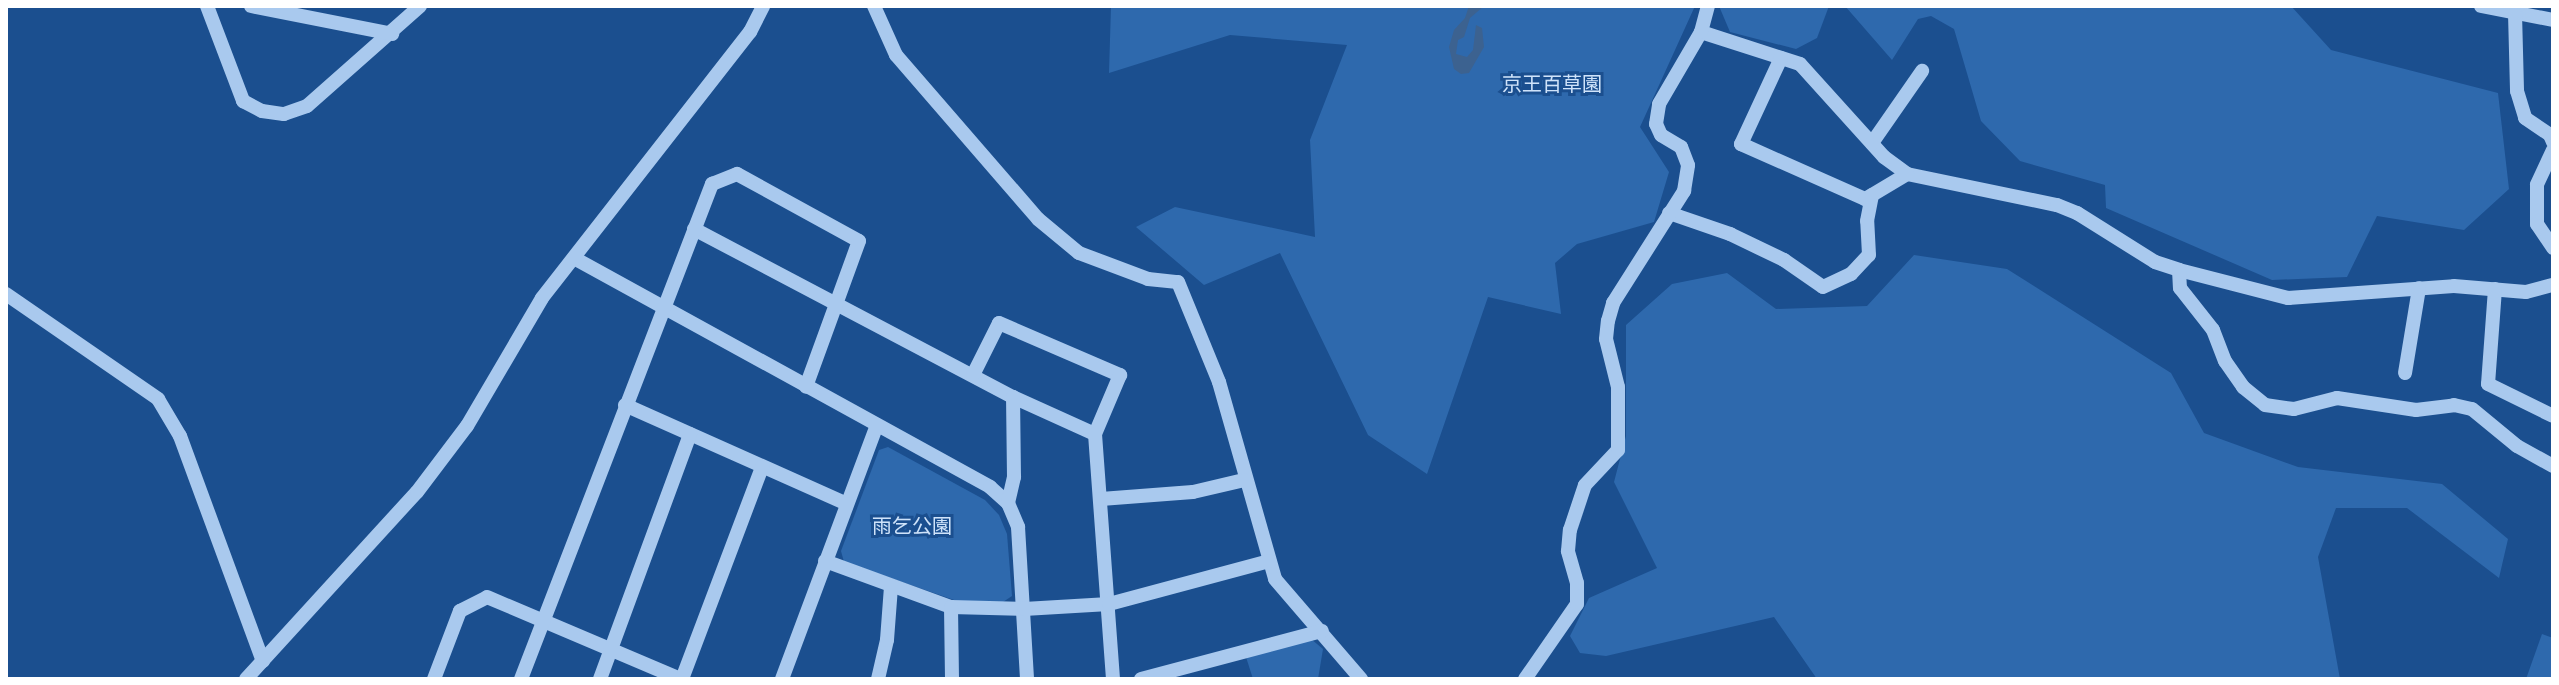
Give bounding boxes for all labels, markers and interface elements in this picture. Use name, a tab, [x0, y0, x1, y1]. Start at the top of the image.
park label: 京王百草園	[1502, 72, 1602, 96]
park label: 雨乞公園	[872, 514, 952, 538]

